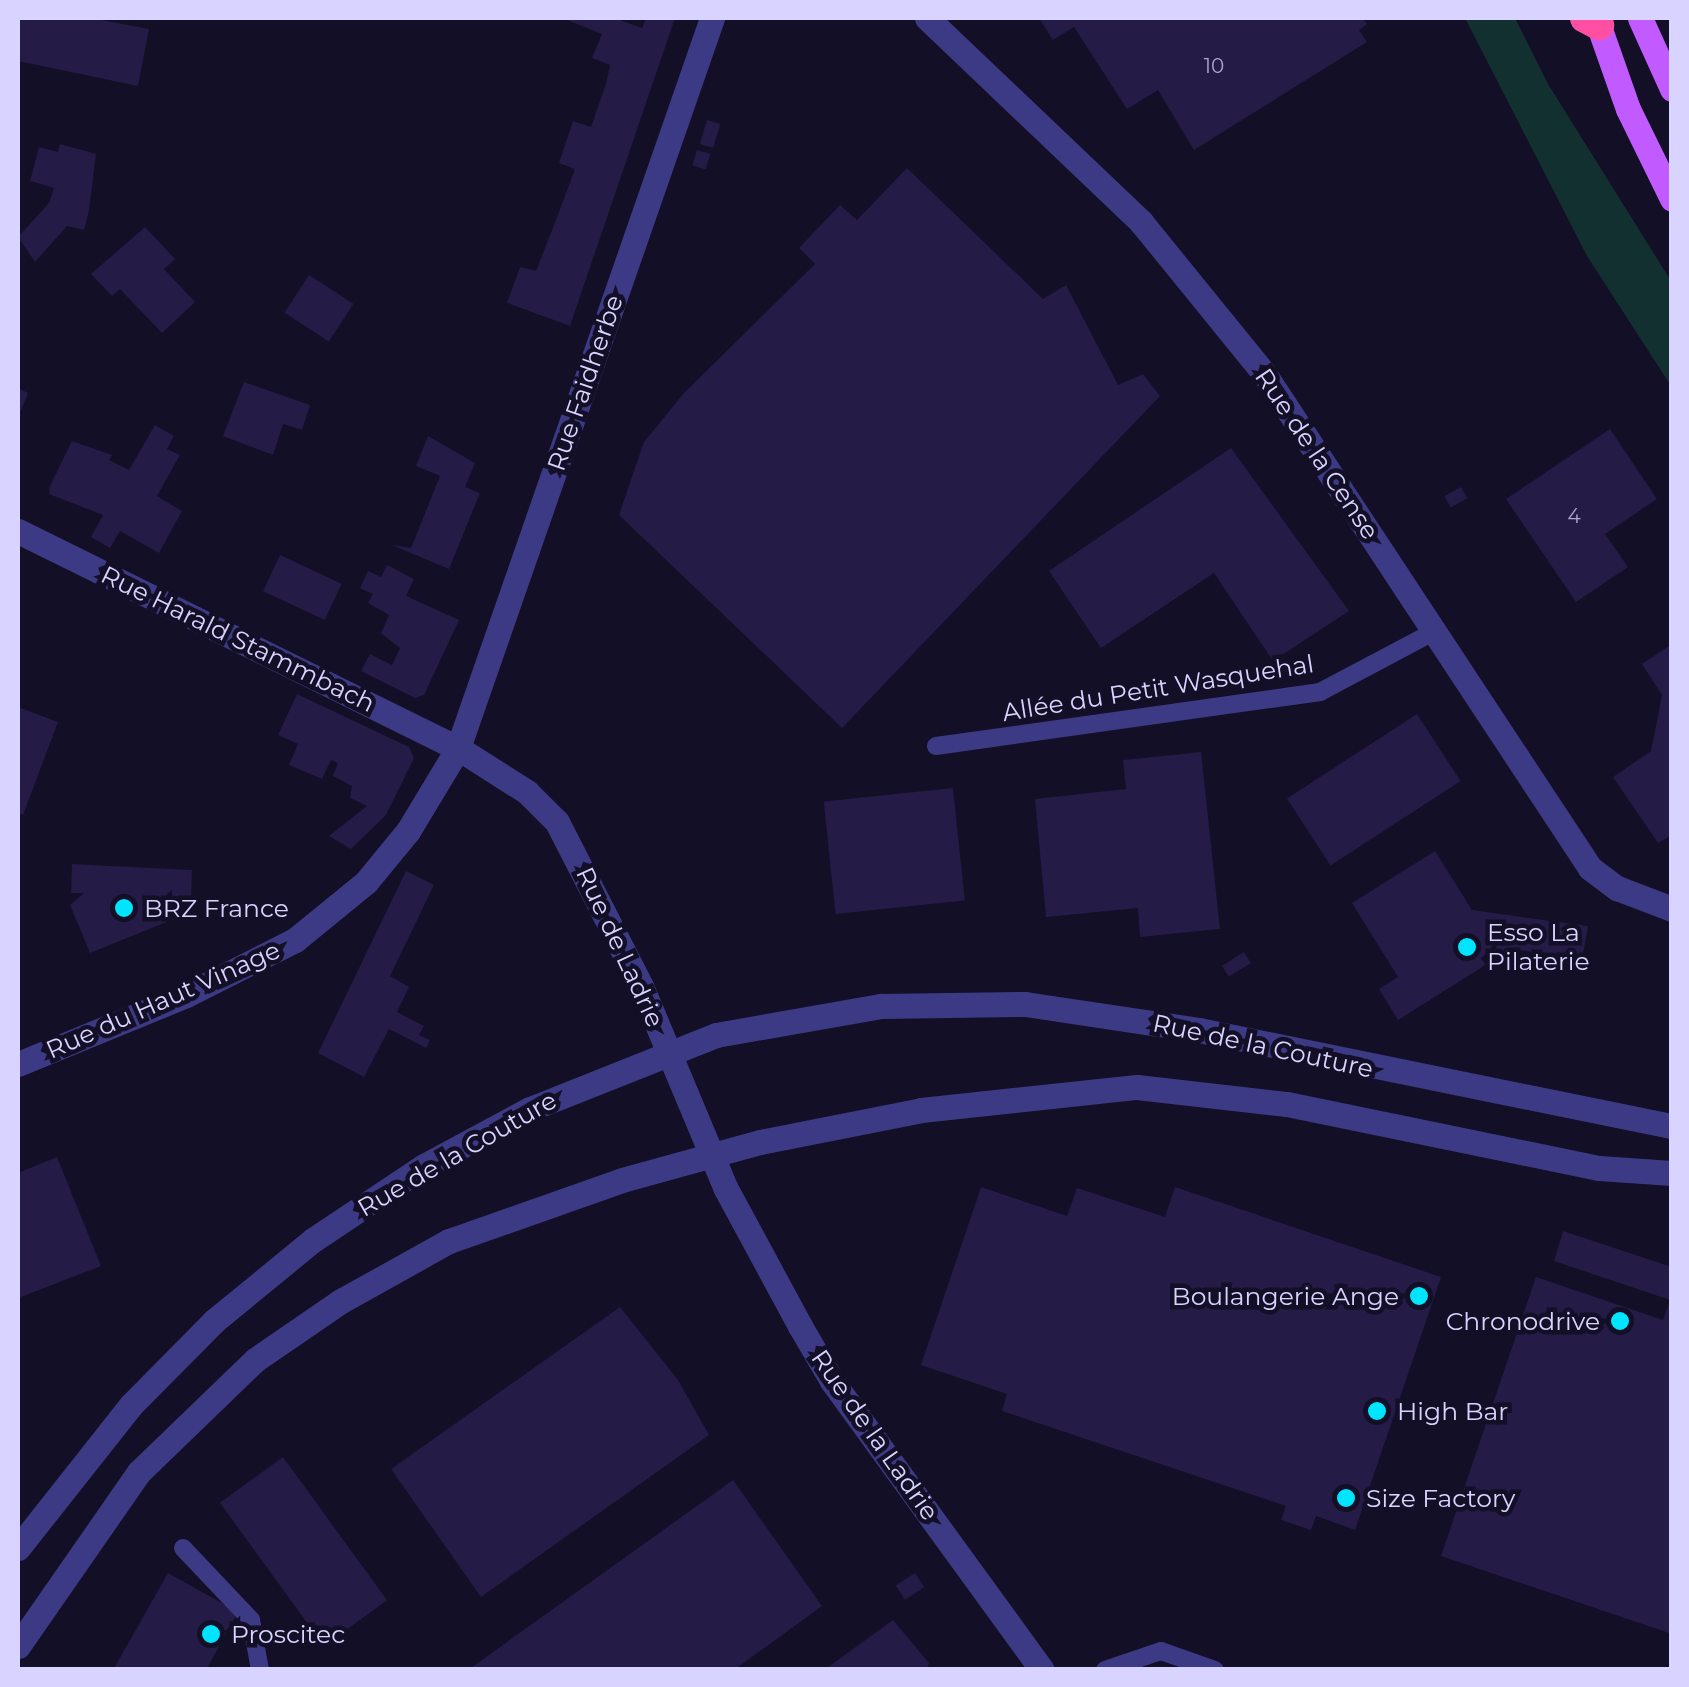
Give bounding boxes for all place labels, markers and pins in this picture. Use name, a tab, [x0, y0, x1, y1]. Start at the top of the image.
place label: BRZ France	[144, 893, 289, 923]
marker: BRZ France	[113, 897, 135, 919]
place label: Esso La Pilaterie	[1487, 918, 1590, 977]
marker: Esso La Pilaterie	[1456, 936, 1478, 958]
place label: Boulangerie Ange	[1172, 1281, 1399, 1311]
marker: Boulangerie Ange	[1408, 1285, 1430, 1307]
place label: Chronodrive	[1446, 1306, 1600, 1336]
marker: Chronodrive	[1609, 1310, 1631, 1332]
place label: High Bar	[1397, 1396, 1508, 1426]
marker: High Bar	[1366, 1400, 1388, 1422]
place label: Size Factory	[1366, 1483, 1515, 1513]
marker: Size Factory	[1335, 1487, 1357, 1509]
place label: Proscitec	[231, 1619, 345, 1649]
marker: Proscitec	[200, 1623, 222, 1645]

